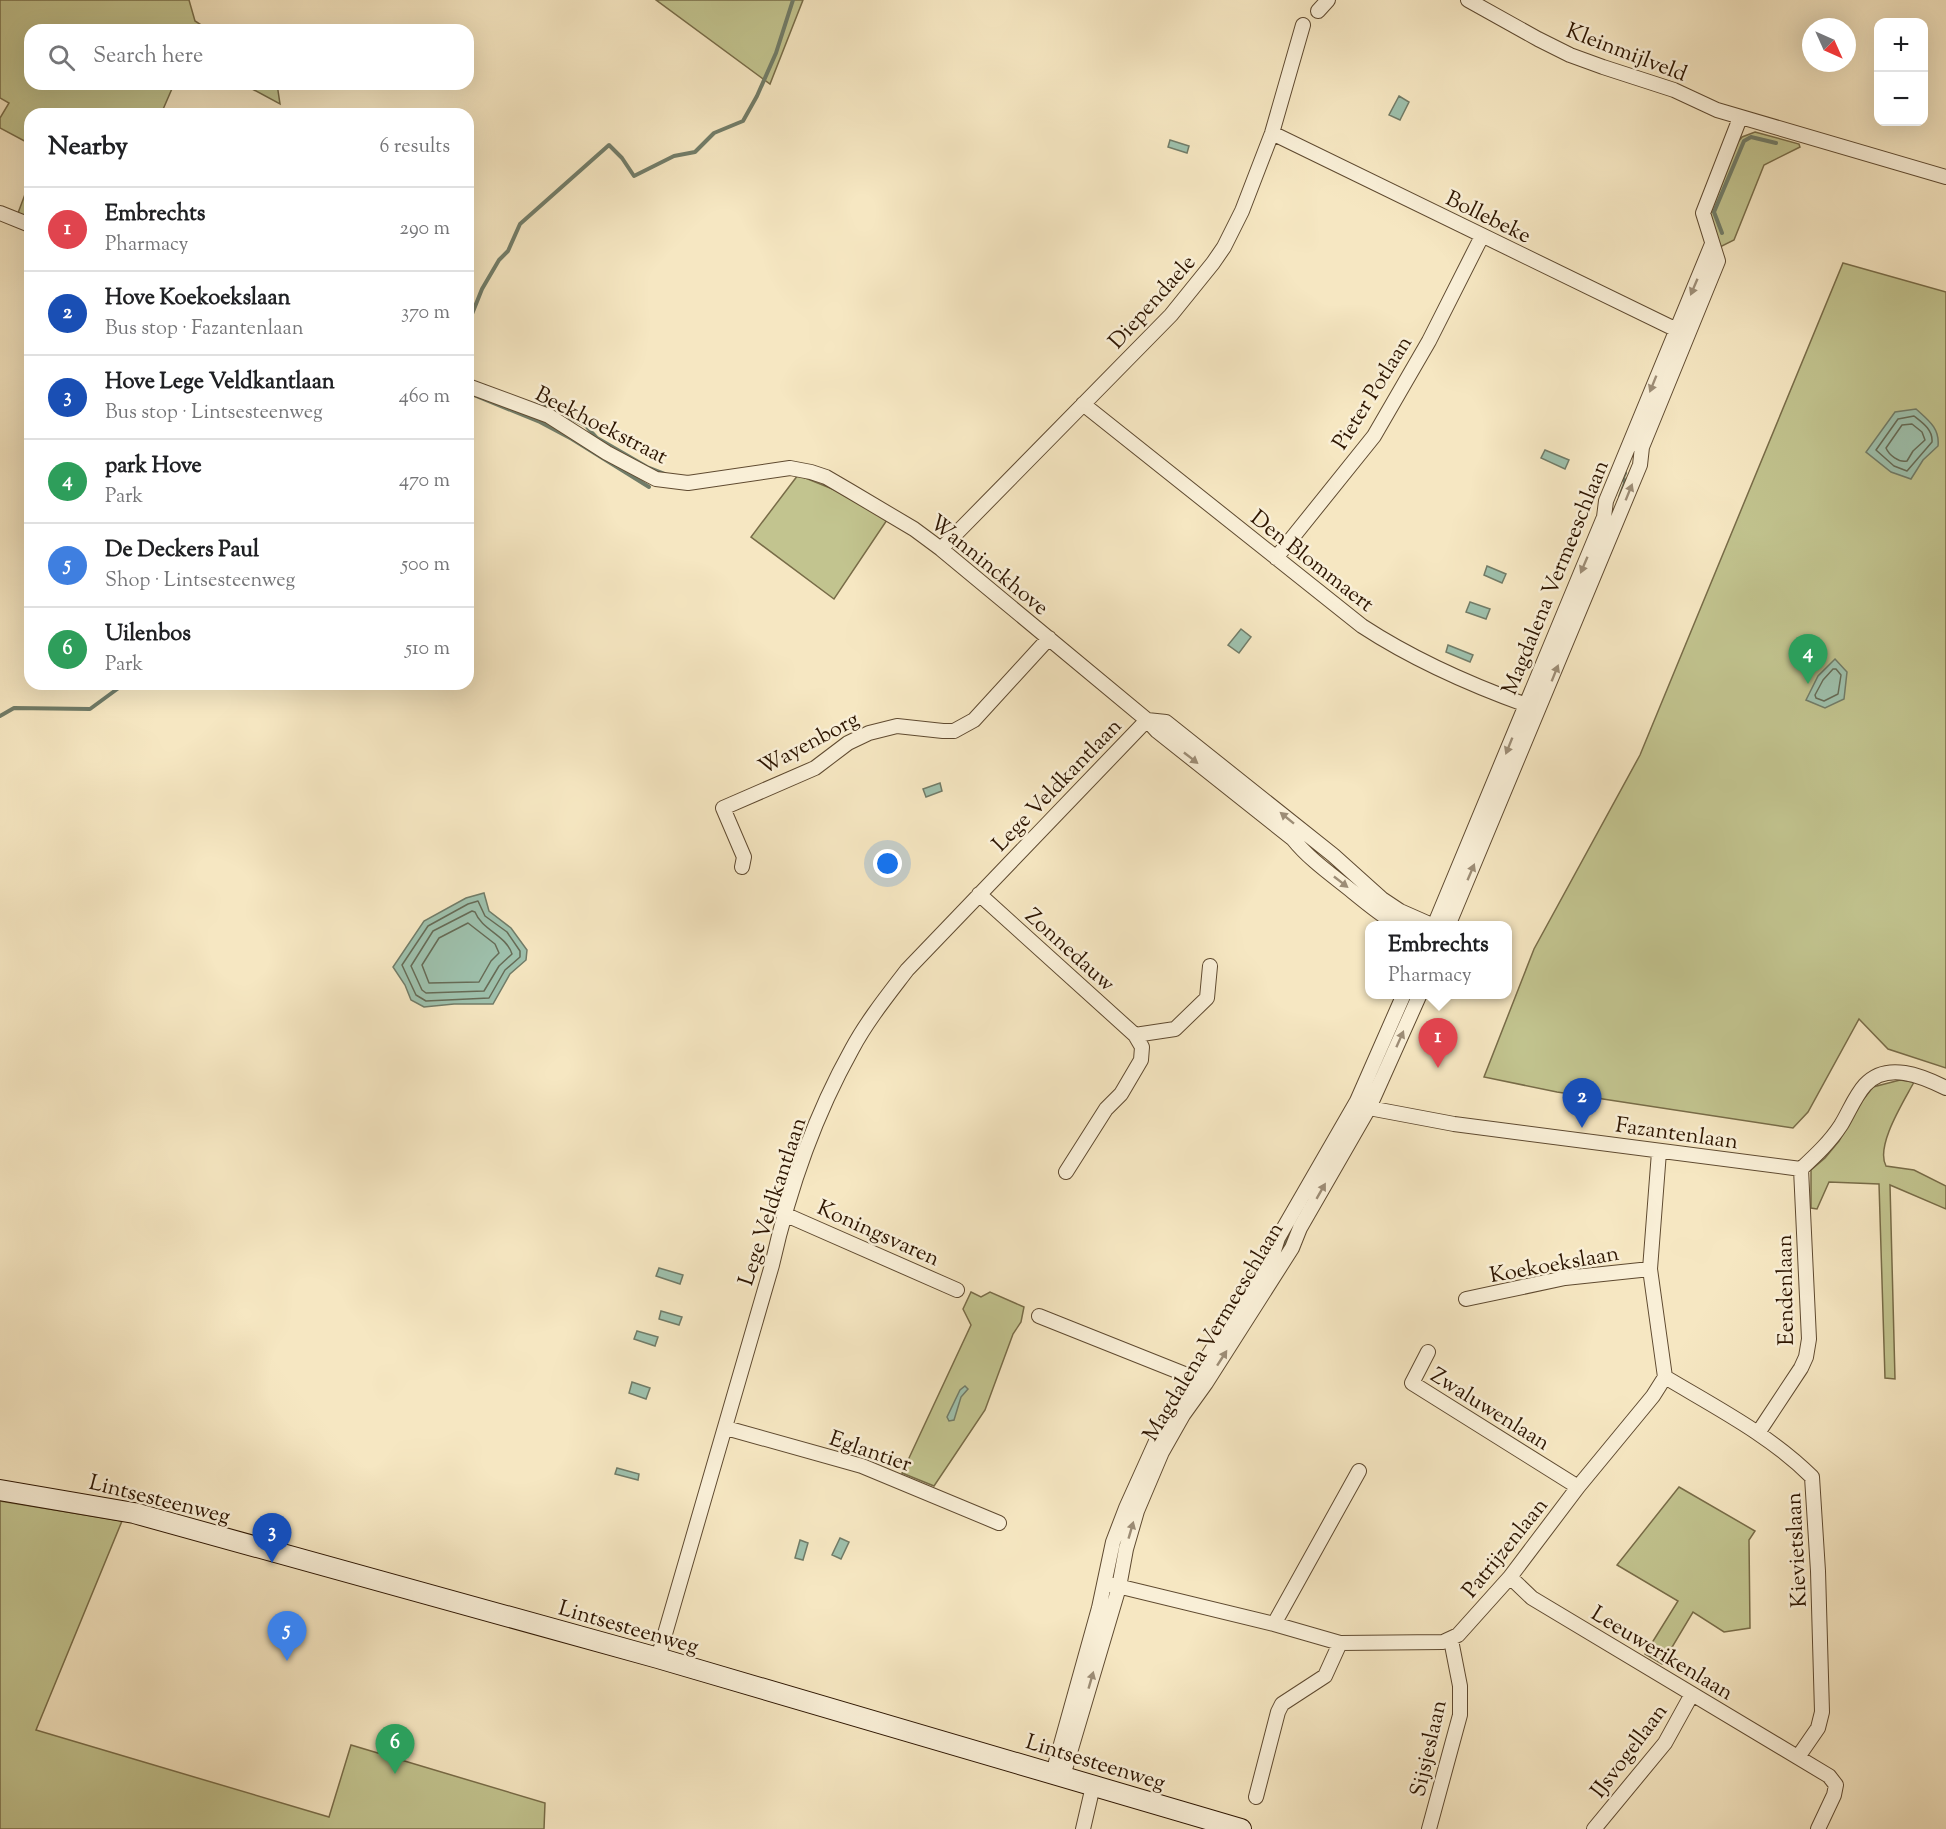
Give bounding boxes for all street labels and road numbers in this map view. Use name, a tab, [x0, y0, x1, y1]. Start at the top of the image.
street label: Kleinmijlveld	[1561, 16, 1691, 92]
street label: Bollebeke	[1439, 184, 1536, 253]
street label: Diependaele	[1102, 249, 1204, 357]
street label: Pieter Potlaan	[1326, 330, 1421, 457]
street label: Beekhoekstraat	[529, 379, 673, 474]
street label: Magdalena Vermeeschlaan	[1495, 456, 1619, 700]
street label: Den Blommaert	[1242, 504, 1380, 621]
street label: Wanninckhove	[922, 508, 1055, 625]
street label: Wayenborg	[754, 705, 866, 785]
street label: Lege Veldkantlaan	[986, 712, 1131, 860]
street label: Zonnedauw	[1017, 902, 1122, 1001]
street label: Fazantenlaan	[1613, 1111, 1740, 1159]
street label: Lege Veldkantlaan	[732, 1114, 816, 1290]
street label: Koningsvaren	[811, 1193, 944, 1276]
street label: Magdalena Vermeeschlaan	[1136, 1217, 1293, 1448]
street label: Eendenlaan	[1770, 1234, 1804, 1346]
street label: Koekoekslaan	[1487, 1239, 1622, 1293]
street label: Zwaluwenlaan	[1423, 1361, 1555, 1460]
street label: Eglantier	[825, 1424, 916, 1482]
street label: Lintsesteenweg	[85, 1468, 234, 1534]
street label: Kievietslaan	[1779, 1491, 1817, 1608]
street label: Patrijzenlaan	[1456, 1492, 1557, 1606]
street label: Lintsesteenweg	[554, 1594, 702, 1664]
street label: Leeuwerikenlaan	[1584, 1599, 1739, 1710]
street label: Sijsjeslaan	[1403, 1697, 1457, 1800]
street label: IJsvogellaan	[1584, 1698, 1677, 1806]
street label: Lintsesteenweg	[1021, 1727, 1169, 1800]

